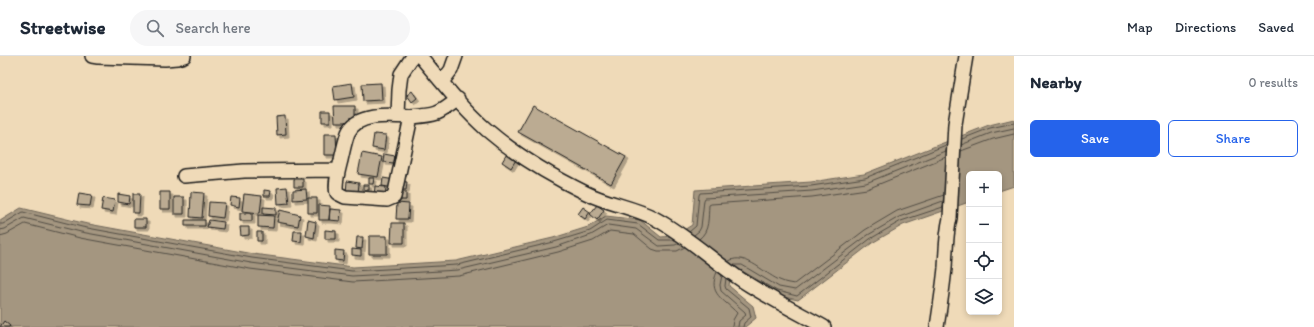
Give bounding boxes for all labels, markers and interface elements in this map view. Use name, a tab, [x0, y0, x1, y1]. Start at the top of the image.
search box	[130, 10, 410, 46]
text: Streetwise	[20, 16, 106, 39]
icon: search	[144, 17, 166, 39]
text: Search here	[176, 19, 251, 37]
text: Map	[1127, 19, 1153, 36]
text: Directions	[1175, 19, 1236, 36]
text: Saved	[1258, 19, 1294, 36]
text: Nearby	[1030, 72, 1082, 92]
text: 0 results	[1248, 75, 1298, 90]
button: Save	[1030, 120, 1160, 157]
button: Share	[1168, 120, 1298, 157]
map controls	[966, 171, 1002, 315]
button: +	[966, 171, 1002, 207]
button: −	[966, 207, 1002, 243]
button: locate	[966, 243, 1002, 279]
button: layers	[966, 279, 1002, 315]

